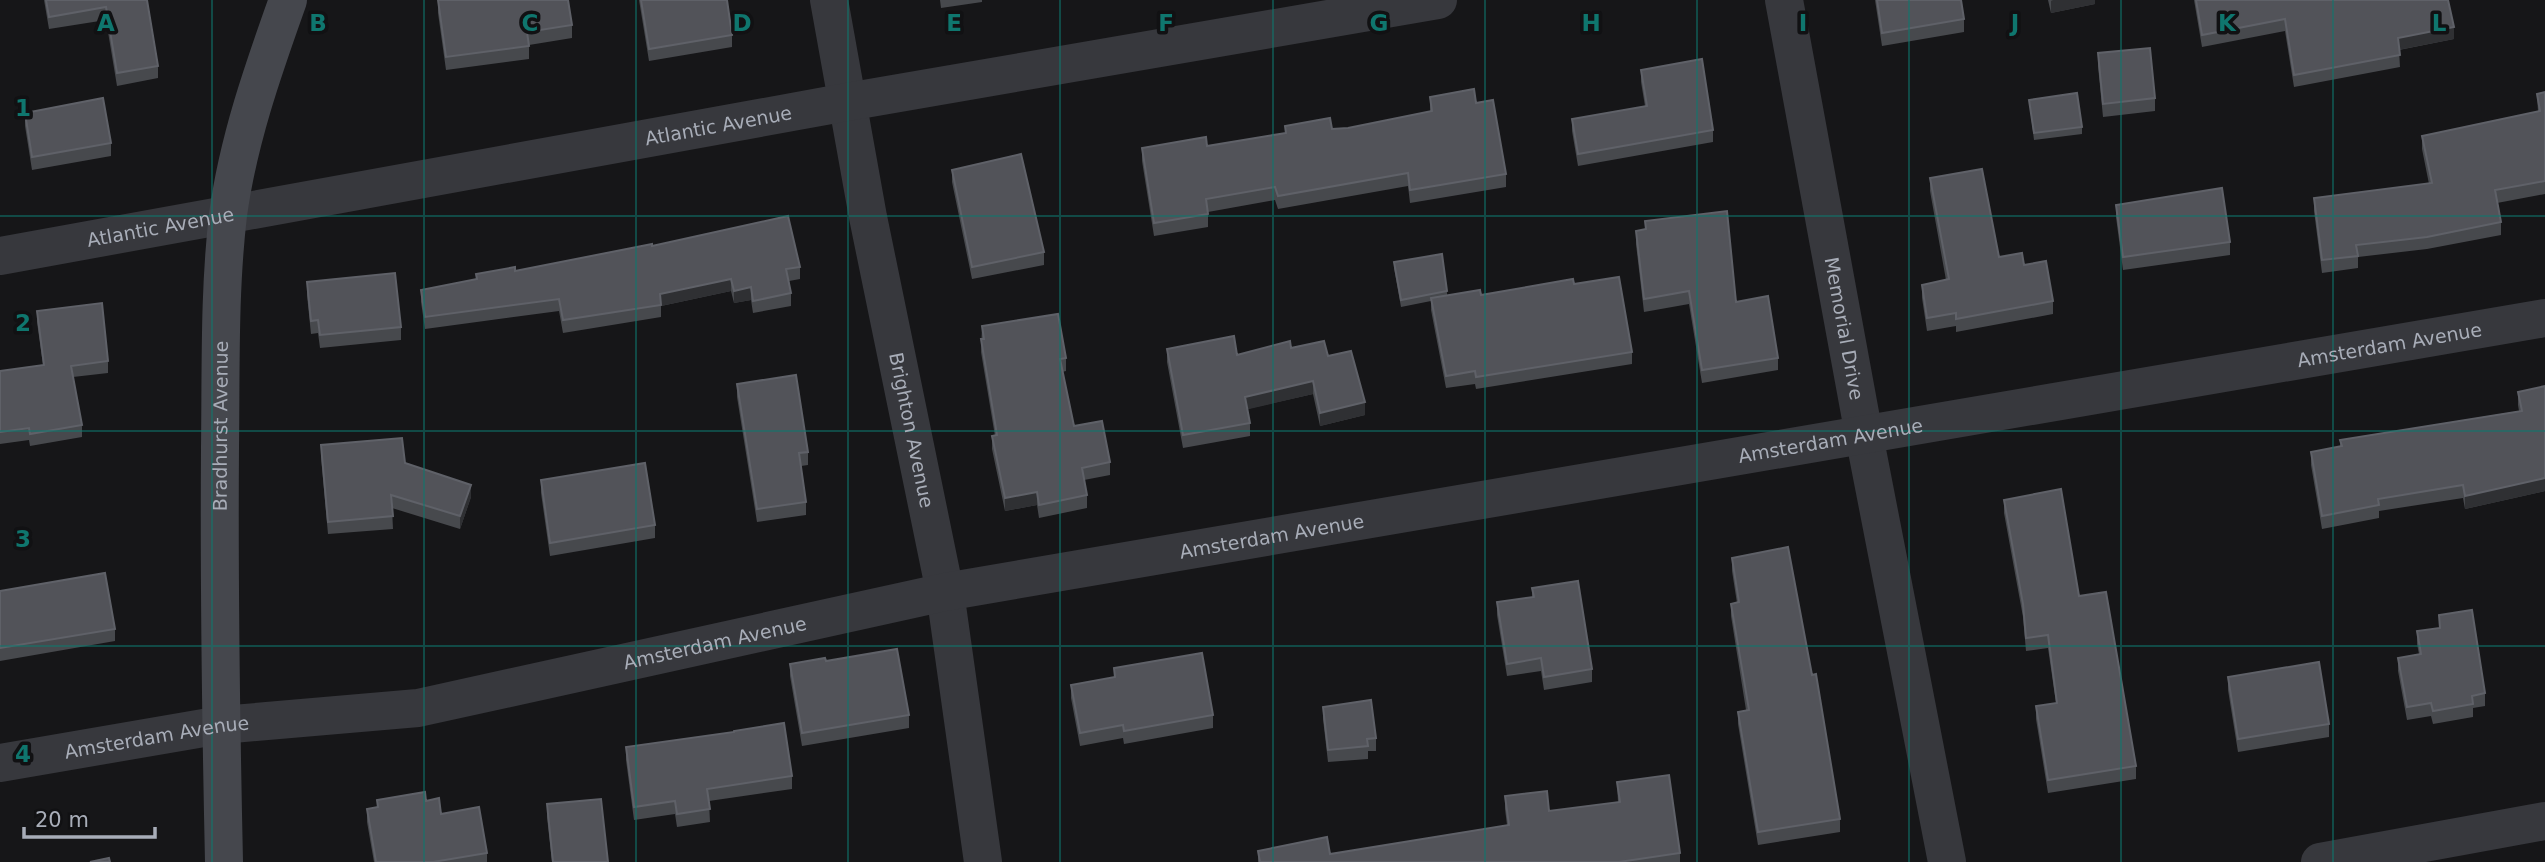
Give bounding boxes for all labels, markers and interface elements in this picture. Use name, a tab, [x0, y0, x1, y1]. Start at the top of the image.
text: A	[97, 10, 115, 36]
text: B	[309, 10, 327, 36]
text: C	[522, 10, 538, 36]
text: D	[732, 10, 752, 36]
text: E	[946, 10, 962, 36]
text: F	[1158, 10, 1174, 36]
text: G	[1370, 10, 1388, 36]
text: H	[1581, 10, 1601, 36]
text: I	[1799, 10, 1807, 36]
text: J	[2009, 10, 2019, 36]
text: K	[2218, 10, 2237, 36]
text: L	[2432, 10, 2447, 36]
text: 1	[15, 95, 31, 121]
street label: Atlantic Avenue	[643, 101, 793, 150]
street label: Atlantic Avenue	[85, 203, 236, 251]
street label: Memorial Drive	[1820, 255, 1868, 402]
text: 2	[15, 310, 31, 336]
street label: Amsterdam Avenue	[2295, 318, 2483, 371]
street label: Bradhurst Avenue	[209, 341, 232, 511]
street label: Brighton Avenue	[885, 350, 938, 510]
street label: Amsterdam Avenue	[1737, 414, 1925, 467]
street label: Amsterdam Avenue	[1178, 509, 1366, 563]
text: 3	[15, 526, 31, 552]
street label: Amsterdam Avenue	[621, 612, 809, 673]
street label: Amsterdam Avenue	[63, 712, 250, 763]
text: 4	[15, 741, 31, 767]
scale bar	[24, 796, 156, 840]
text: 20 m	[35, 808, 89, 832]

